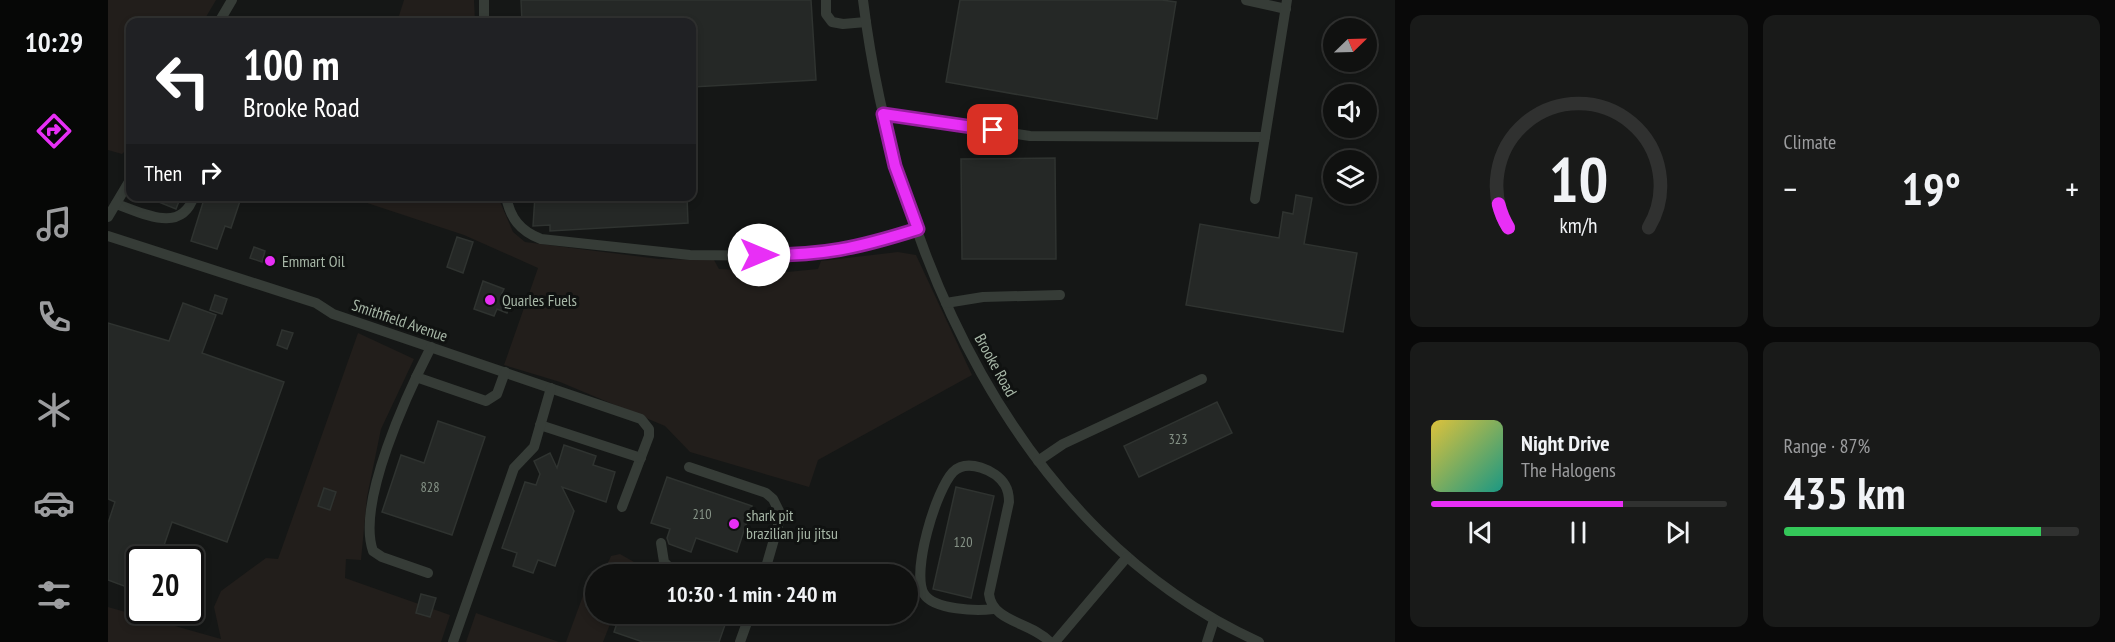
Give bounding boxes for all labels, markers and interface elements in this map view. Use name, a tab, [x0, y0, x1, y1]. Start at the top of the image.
north arrow	[1323, 18, 1377, 72]
map controls	[1323, 18, 1377, 204]
text: 10:29	[25, 25, 83, 59]
text: 100 m	[243, 37, 340, 92]
icon: left	[144, 42, 222, 120]
button: sound	[1323, 84, 1377, 138]
text: Brooke Road	[243, 90, 360, 124]
pin	[967, 104, 1018, 155]
icon: directions	[33, 110, 75, 152]
icon: arrive	[976, 113, 1009, 146]
text: Climate	[1784, 129, 1836, 155]
text: 10	[1549, 138, 1609, 219]
button: layers	[1323, 150, 1377, 204]
icon: right	[194, 156, 227, 189]
text: Then	[144, 159, 182, 187]
text: 19°	[1902, 159, 1961, 217]
text: −	[1784, 167, 1797, 210]
text: +	[2065, 167, 2079, 210]
icon: music	[33, 203, 75, 245]
text: km/h	[1560, 211, 1598, 239]
position arrow	[727, 223, 791, 287]
place label: Emmart Oil	[282, 251, 345, 271]
marker: Emmart Oil	[263, 254, 277, 268]
place label: Quarles Fuels	[502, 290, 577, 310]
marker: Quarles Fuels	[483, 293, 497, 307]
street label: Smithfield Avenue	[350, 294, 450, 346]
icon: phone	[33, 296, 75, 338]
street label: Brooke Road	[971, 330, 1022, 400]
icon: climate	[33, 389, 75, 431]
text: Night Drive	[1521, 429, 1610, 457]
house number: 323	[1169, 430, 1187, 448]
text: Range · 87%	[1784, 433, 1870, 459]
text: The Halogens	[1521, 457, 1616, 483]
text: 435 km	[1784, 463, 1906, 521]
house number: 828	[421, 478, 439, 496]
icon: car	[33, 482, 75, 524]
house number: 210	[693, 505, 711, 523]
place label: shark pit brazilian jiu jitsu	[746, 505, 838, 543]
icon: previous	[1464, 516, 1497, 549]
icon: pause	[1562, 516, 1595, 549]
icon: next	[1661, 516, 1694, 549]
marker: shark pit brazilian jiu jitsu	[727, 517, 741, 531]
house number: 120	[954, 533, 972, 551]
speed limit sign: 20	[126, 546, 204, 624]
icon: filters	[33, 574, 75, 616]
text: 10:30 · 1 min · 240 m	[666, 580, 837, 608]

